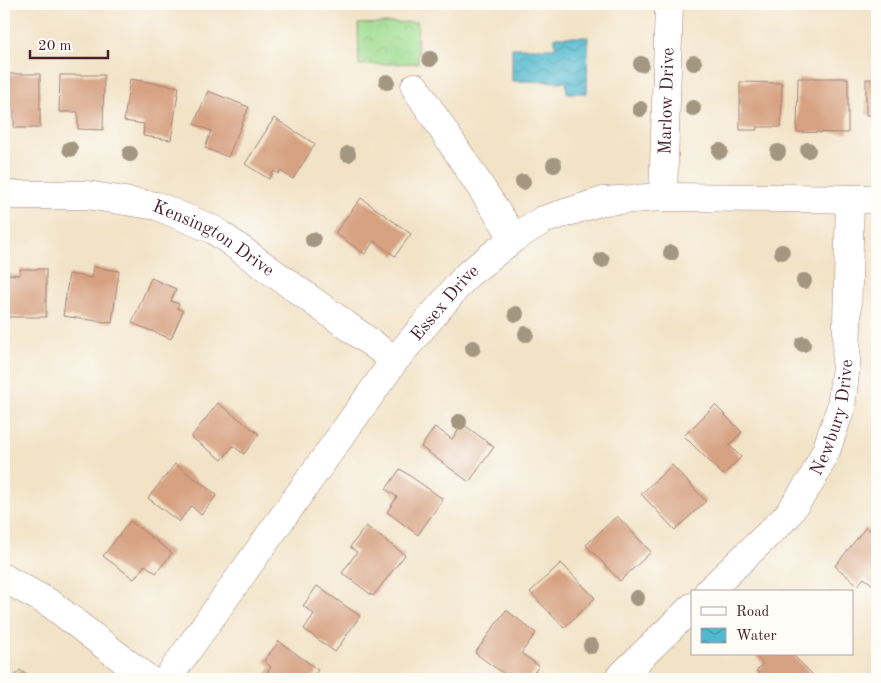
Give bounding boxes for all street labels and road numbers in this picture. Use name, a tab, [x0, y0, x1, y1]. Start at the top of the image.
street label: Marlow Drive	[656, 47, 678, 155]
street label: Kensington Drive	[150, 197, 277, 280]
street label: Essex Drive	[408, 262, 482, 344]
street label: Newbury Drive	[807, 359, 856, 478]

